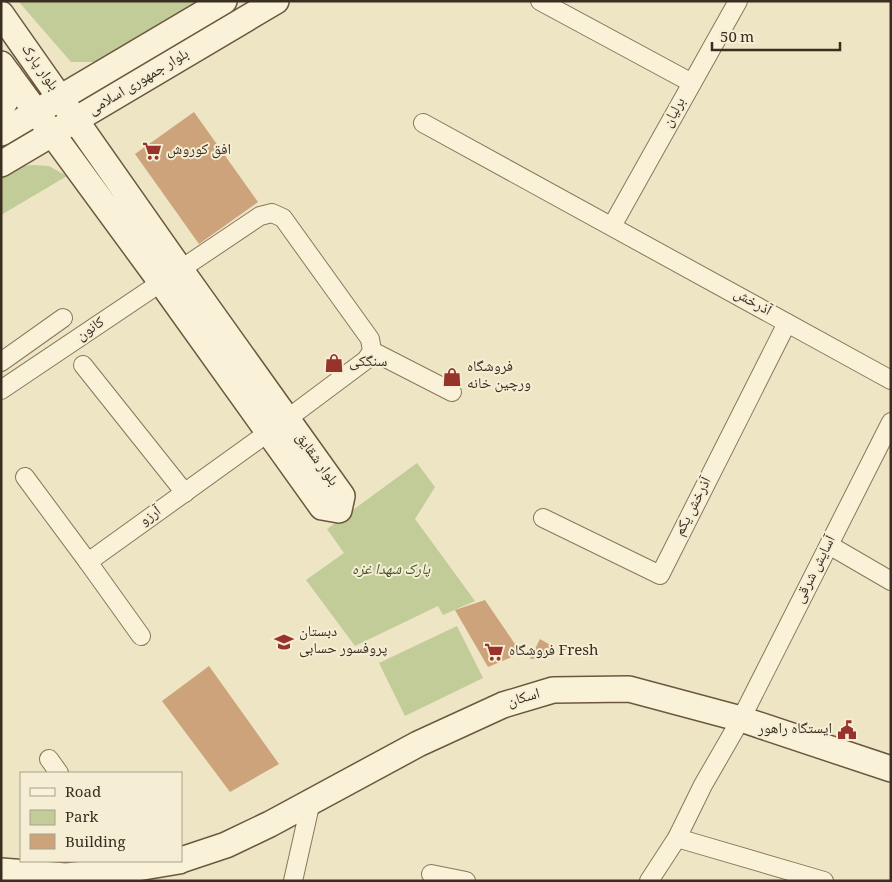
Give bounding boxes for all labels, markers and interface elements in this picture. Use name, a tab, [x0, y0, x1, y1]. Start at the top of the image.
scale bar	[712, 20, 840, 52]
text: 50 m	[720, 26, 754, 52]
street label: بلوار پارک	[13, 39, 65, 97]
street label: بلوار جمهوری اسلامی	[83, 42, 195, 124]
street label: برلیان	[656, 93, 694, 133]
place label: افق کوروش	[167, 138, 231, 164]
supermarket icon: افق کوروش	[141, 140, 163, 162]
street label: آذرخش	[728, 282, 777, 325]
street label: کانون	[71, 311, 111, 349]
place label: سنگکی	[349, 350, 387, 376]
shop icon: سنگکی	[323, 352, 345, 374]
place label: فروشگاه ورچین خانه	[467, 355, 531, 398]
shop icon: فروشگاه ورچین خانه	[441, 366, 463, 388]
street label: بلوار شقایق	[287, 427, 345, 493]
street label: آذرخش یکم	[668, 472, 721, 541]
street label: آرزو	[134, 499, 169, 534]
street label: آسایش شرقی	[788, 530, 845, 609]
park label: پارک شهدا غزه	[352, 558, 431, 584]
place label: دبستان پروفسور حسابی	[299, 620, 387, 663]
school or university icon: دبستان پروفسور حسابی	[273, 631, 295, 653]
place label: فروشگاه Fresh	[509, 639, 599, 665]
supermarket icon: فروشگاه Fresh	[483, 641, 505, 663]
street label: اسکان	[505, 682, 543, 716]
place label: ایستگاه راهور	[757, 717, 832, 743]
public building icon: ایستگاه راهور	[836, 719, 858, 741]
legend	[20, 772, 182, 862]
text: Road	[65, 781, 101, 807]
text: Park	[65, 806, 99, 832]
text: Building	[65, 831, 126, 857]

